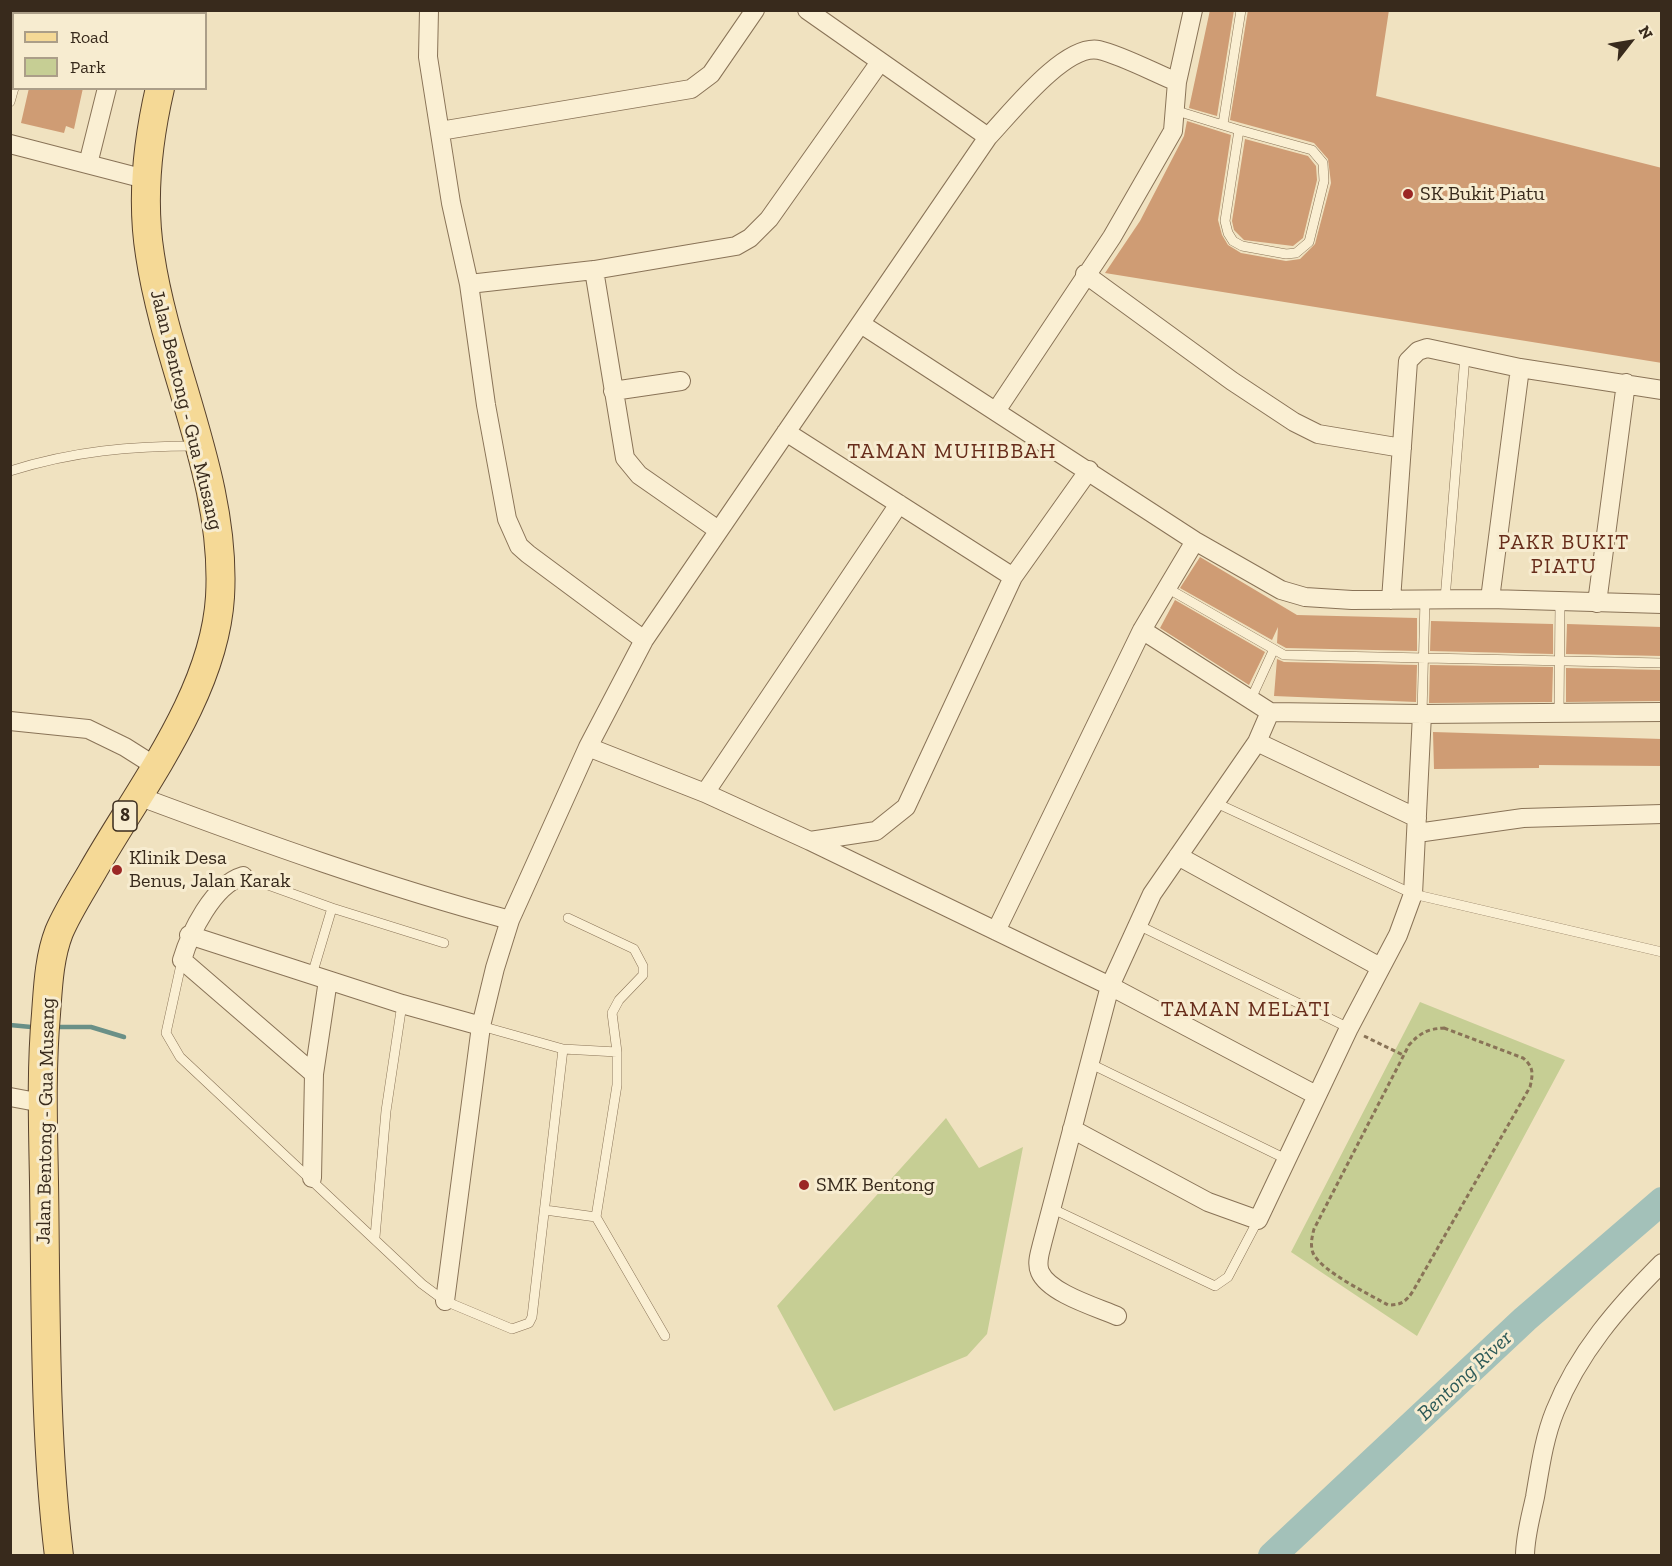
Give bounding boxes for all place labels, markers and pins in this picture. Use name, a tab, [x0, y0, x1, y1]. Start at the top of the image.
place label: SK Bukit Piatu	[1420, 182, 1545, 206]
marker: SK Bukit Piatu	[1401, 187, 1415, 201]
place label: Klinik Desa Benus, Jalan Karak	[129, 846, 291, 893]
marker: Klinik Desa Benus, Jalan Karak	[110, 863, 124, 877]
place label: SMK Bentong	[816, 1173, 935, 1197]
marker: SMK Bentong	[797, 1178, 811, 1192]

